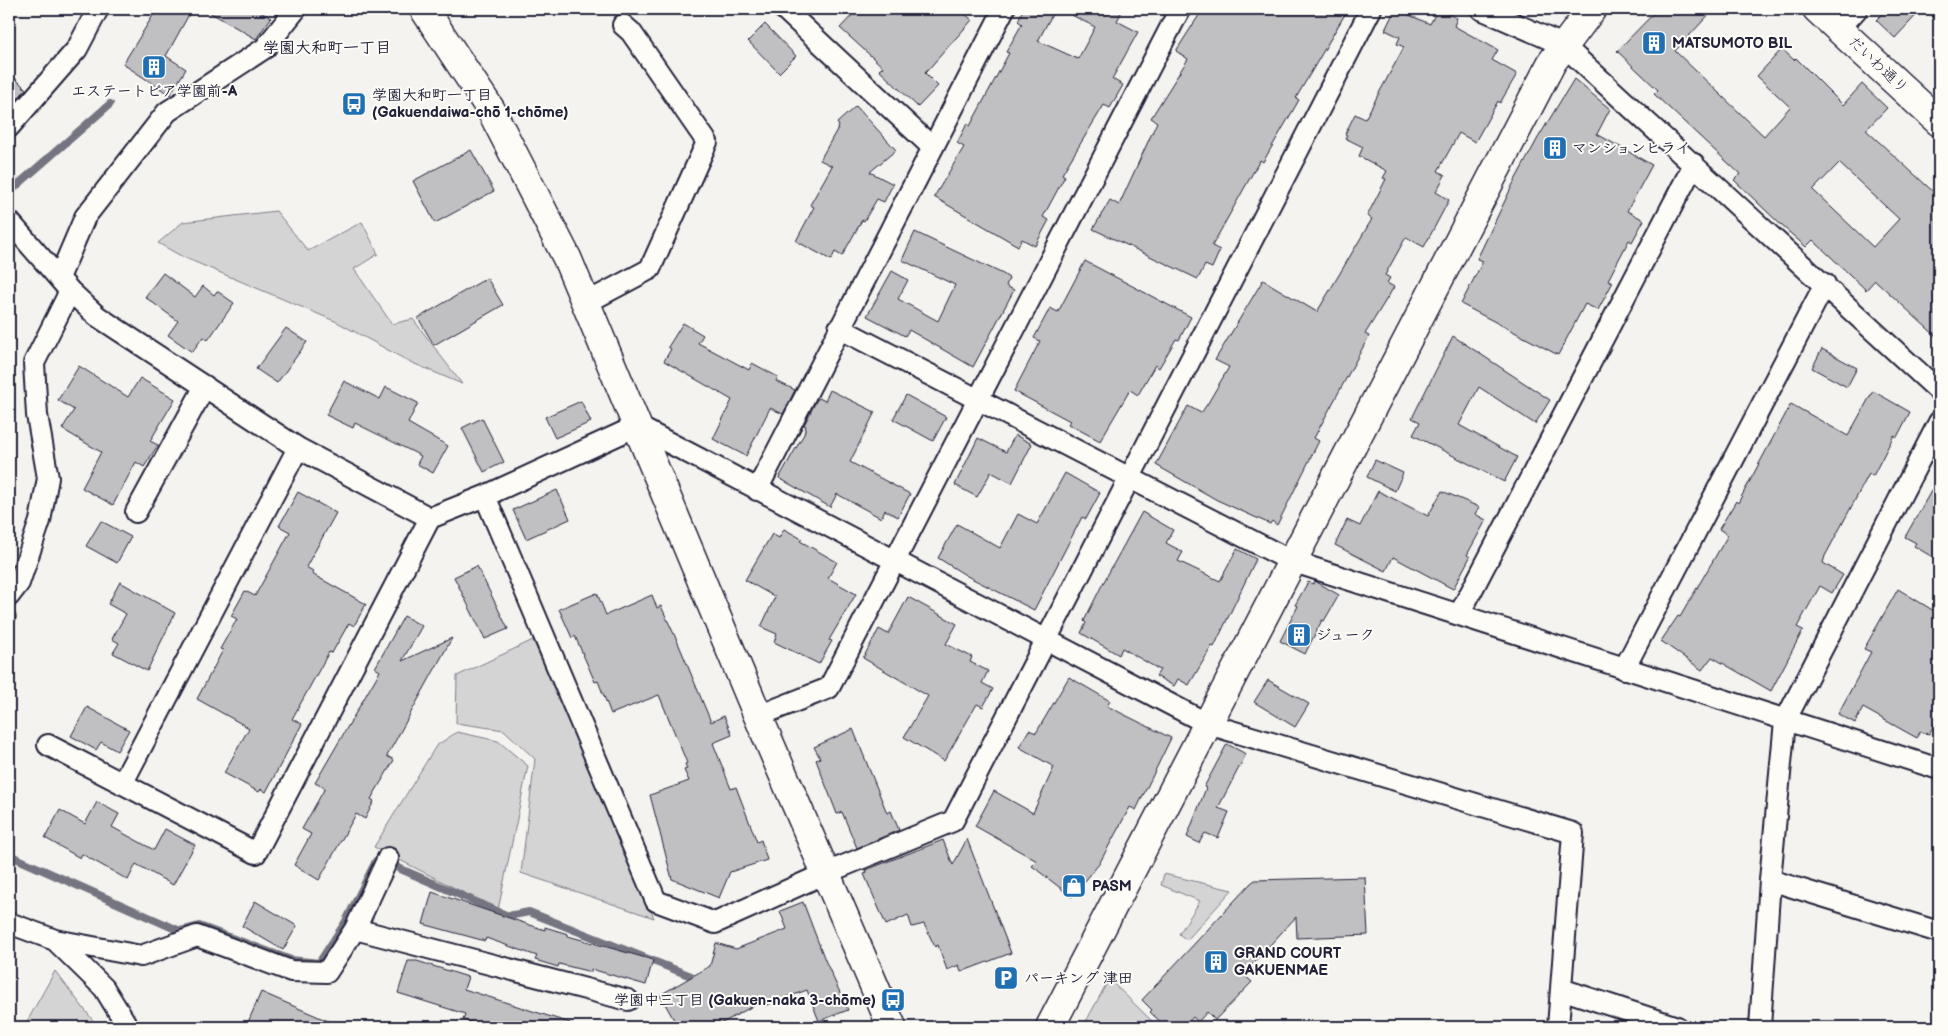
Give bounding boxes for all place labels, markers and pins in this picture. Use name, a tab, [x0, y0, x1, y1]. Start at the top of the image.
building icon: MATSUMOTO BIL	[1641, 30, 1667, 56]
place label: MATSUMOTO BIL	[1672, 34, 1792, 53]
building icon: エステートピア学園前-A	[141, 54, 167, 80]
place label: エステートピア学園前-A	[71, 82, 238, 101]
place label: 学園大和町一丁目 (Gakuendaiwa-chō 1-chōme)	[372, 86, 569, 122]
bus stop icon: 学園大和町一丁目 (Gakuendaiwa-chō 1-chōme)	[341, 91, 367, 117]
building icon: マンションヒライ	[1542, 135, 1568, 161]
place label: マンションヒライ	[1572, 139, 1691, 158]
building icon: ジューク	[1286, 622, 1312, 648]
place label: ジューク	[1316, 626, 1375, 645]
shop icon: PASM	[1061, 873, 1087, 899]
place label: PASM	[1092, 877, 1132, 896]
place label: GRAND COURT GAKUENMAE	[1234, 944, 1342, 980]
building icon: GRAND COURT GAKUENMAE	[1203, 949, 1229, 975]
parking icon: パーキング 津田	[993, 965, 1019, 991]
place label: パーキング 津田	[1024, 969, 1133, 988]
bus stop icon: 学園中三丁目 (Gakuen-naka 3-chōme)	[880, 987, 906, 1013]
place label: 学園中三丁目 (Gakuen-naka 3-chōme)	[614, 991, 876, 1010]

